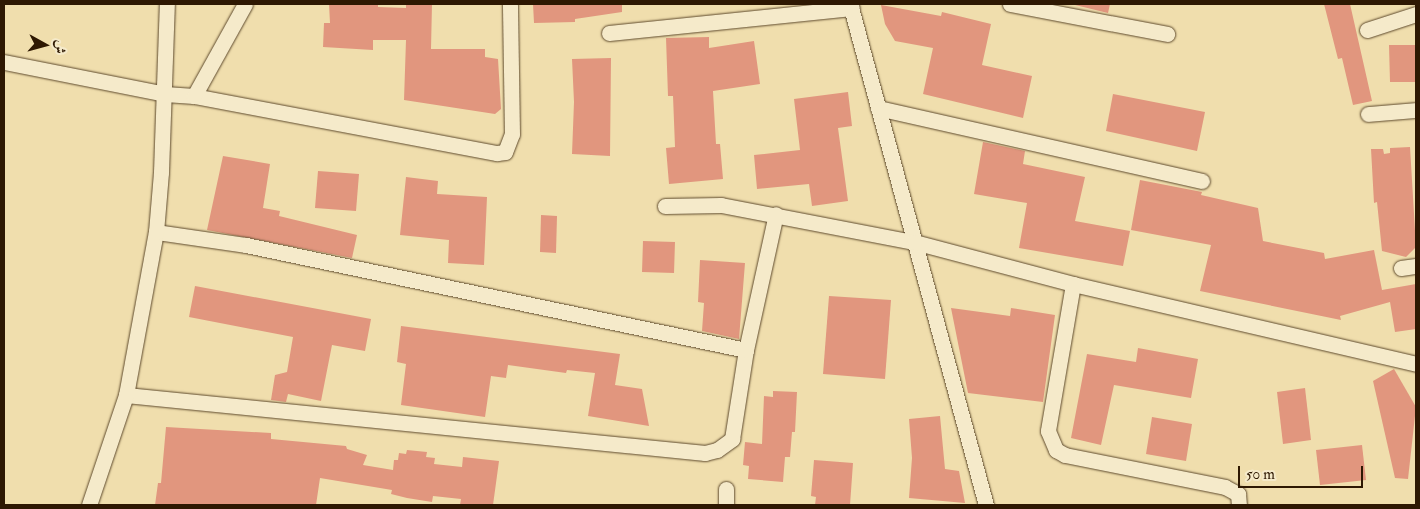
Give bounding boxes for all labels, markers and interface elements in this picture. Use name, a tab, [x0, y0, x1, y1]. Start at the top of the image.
north arrow	[20, 20, 70, 70]
text: ش	[51, 39, 70, 55]
scale bar	[1240, 456, 1365, 488]
text: 50 m	[1246, 465, 1275, 484]

